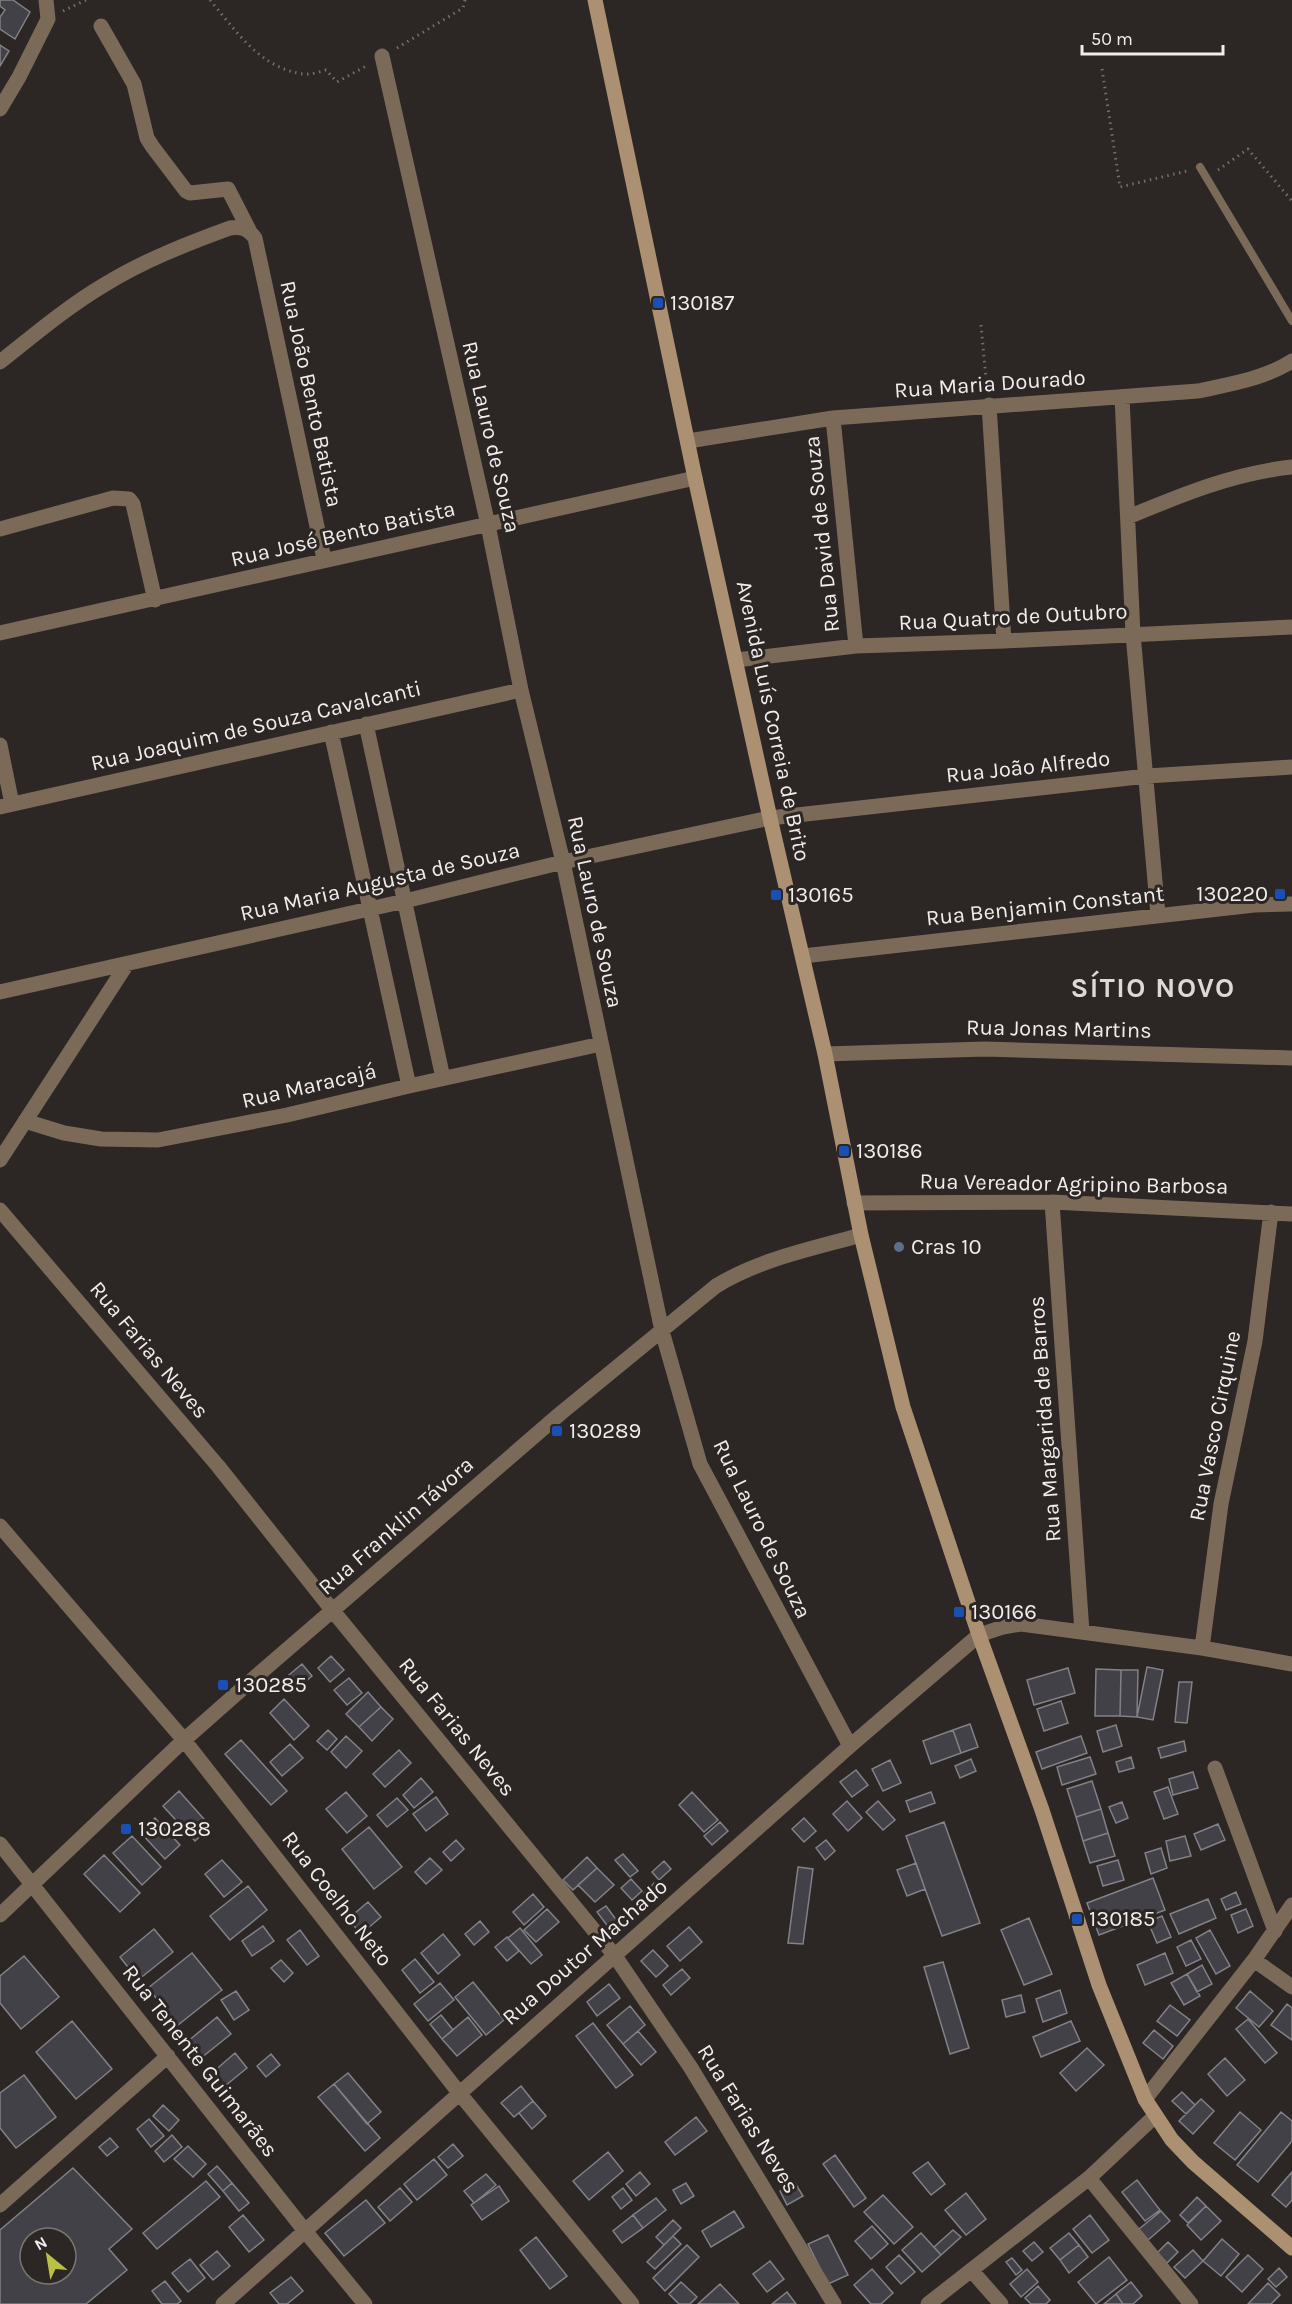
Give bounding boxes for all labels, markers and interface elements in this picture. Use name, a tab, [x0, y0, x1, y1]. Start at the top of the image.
scale bar	[1082, 18, 1223, 56]
text: 50 m	[1091, 28, 1133, 50]
street label: Rua João Bento Batista	[274, 278, 348, 510]
place label: 130187	[670, 290, 734, 316]
marker: 130187	[651, 296, 665, 310]
street label: Rua Lauro de Souza	[456, 339, 526, 535]
street label: Rua Maria Dourado	[893, 364, 1087, 404]
street label: Rua David de Souza	[799, 434, 845, 634]
street label: Rua José Bento Batista	[228, 496, 458, 572]
street label: Avenida Luís Correia de Brito	[731, 578, 815, 864]
street label: Rua Quatro de Outubro	[898, 598, 1128, 636]
street label: Rua Joaquim de Souza Cavalcanti	[88, 675, 424, 777]
street label: Rua João Alfredo	[945, 745, 1111, 789]
street label: Rua Lauro de Souza	[562, 814, 628, 1010]
street label: Rua Maria Augusta de Souza	[238, 837, 522, 927]
street label: Rua Benjamin Constant	[925, 881, 1165, 931]
place label: 130220	[1196, 881, 1268, 907]
place label: 130165	[788, 882, 854, 908]
marker: 130220	[1273, 887, 1287, 901]
marker: 130165	[769, 888, 783, 902]
district label: SÍTIO NOVO	[1070, 970, 1236, 1004]
street label: Rua Jonas Martins	[966, 1014, 1152, 1044]
street label: Rua Maracajá	[239, 1058, 379, 1114]
place label: 130186	[856, 1138, 923, 1164]
marker: 130186	[837, 1144, 851, 1158]
street label: Rua Vereador Agripino Barbosa	[919, 1168, 1229, 1200]
place label: Cras 10	[911, 1234, 982, 1260]
marker: Cras 10	[892, 1240, 906, 1254]
street label: Rua Farias Neves	[84, 1276, 214, 1424]
street label: Rua Margarida de Barros	[1023, 1295, 1067, 1543]
street label: Rua Vasco Cirquine	[1184, 1329, 1246, 1523]
place label: 130289	[569, 1418, 641, 1444]
marker: 130289	[550, 1424, 564, 1438]
street label: Rua Lauro de Souza	[707, 1435, 817, 1623]
street label: Rua Franklin Távora	[313, 1452, 479, 1600]
place label: 130166	[971, 1599, 1037, 1625]
marker: 130166	[952, 1605, 966, 1619]
street label: Rua Farias Neves	[393, 1652, 521, 1802]
place label: 130285	[235, 1672, 307, 1698]
marker: 130285	[216, 1678, 230, 1692]
place label: 130288	[138, 1816, 211, 1842]
marker: 130288	[119, 1822, 133, 1836]
street label: Rua Coelho Neto	[276, 1826, 398, 1972]
street label: Rua Doutor Machado	[497, 1873, 673, 2031]
place label: 130185	[1089, 1906, 1156, 1932]
marker: 130185	[1070, 1912, 1084, 1926]
street label: Rua Tenente Guimarães	[117, 1960, 283, 2162]
street label: Rua Farias Neves	[692, 2040, 804, 2198]
north arrow	[18, 2226, 78, 2286]
text: N	[31, 2232, 50, 2255]

